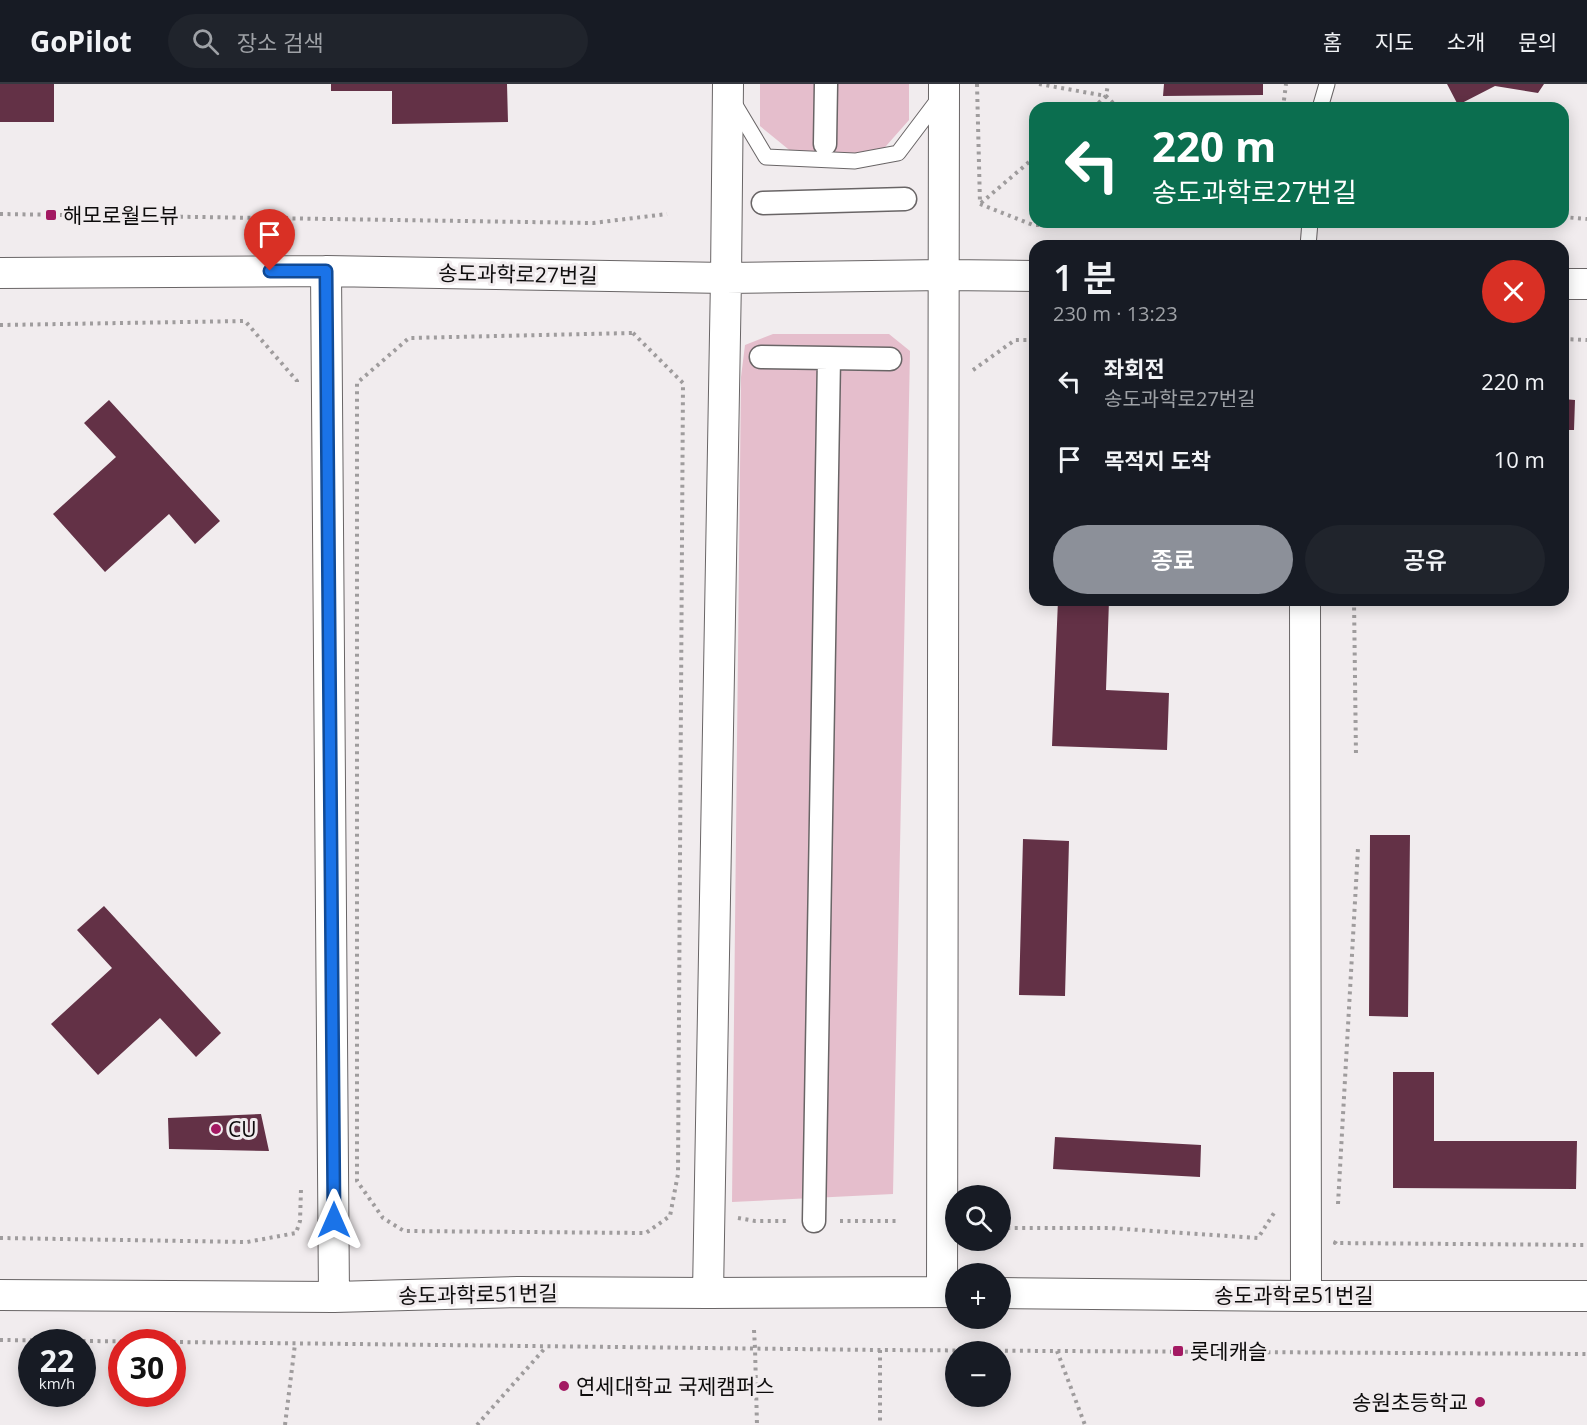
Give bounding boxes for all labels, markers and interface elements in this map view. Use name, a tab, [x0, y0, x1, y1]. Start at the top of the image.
search box	[168, 14, 588, 68]
text: GoPilot	[30, 22, 132, 60]
icon: search	[189, 25, 222, 58]
text: 장소 검색	[237, 27, 323, 57]
text: 홈	[1323, 28, 1342, 56]
text: 지도	[1375, 28, 1414, 56]
text: 소개	[1447, 28, 1485, 56]
text: 문의	[1518, 28, 1557, 56]
text: 220 m	[1152, 117, 1276, 174]
icon: left	[1053, 126, 1131, 204]
text: 송도과학로27번길	[1152, 173, 1357, 210]
place label: 해모로월드뷰	[63, 201, 179, 229]
marker: 해모로월드뷰	[44, 208, 58, 222]
pin	[244, 209, 295, 271]
icon: arrive	[253, 218, 286, 251]
text: 1 분	[1053, 253, 1116, 302]
street label: 송도과학로27번길	[438, 259, 598, 289]
button: close	[1482, 260, 1545, 323]
text: 230 m · 13:23	[1053, 300, 1178, 327]
text: 좌회전	[1104, 353, 1165, 383]
icon: left	[1053, 365, 1086, 398]
text: 220 m	[1481, 366, 1545, 396]
text: 송도과학로27번길	[1104, 385, 1256, 412]
icon: arrive	[1053, 443, 1086, 476]
text: 10 m	[1494, 444, 1545, 474]
text: 목적지 도착	[1104, 445, 1211, 475]
button: 종료	[1053, 525, 1293, 594]
button: 공유	[1305, 525, 1545, 594]
place label: CU	[228, 1115, 257, 1143]
marker: CU	[209, 1122, 223, 1136]
map controls	[945, 1185, 1011, 1407]
button: search	[945, 1185, 1011, 1251]
position arrow	[302, 1188, 366, 1252]
button: +	[945, 1263, 1011, 1329]
street label: 송도과학로51번길	[398, 1279, 558, 1309]
street label: 송도과학로51번길	[1214, 1281, 1374, 1309]
speed limit sign: 30	[108, 1329, 186, 1407]
place label: 롯데캐슬	[1190, 1337, 1267, 1365]
text: 22	[40, 1340, 74, 1381]
button: −	[945, 1341, 1011, 1407]
marker: 롯데캐슬	[1171, 1344, 1185, 1358]
place label: 연세대학교 국제캠퍼스	[576, 1372, 775, 1400]
text: km/h	[39, 1373, 75, 1393]
marker: 연세대학교 국제캠퍼스	[557, 1379, 571, 1393]
place label: 송원초등학교	[1352, 1388, 1468, 1416]
marker: 송원초등학교	[1473, 1395, 1487, 1409]

